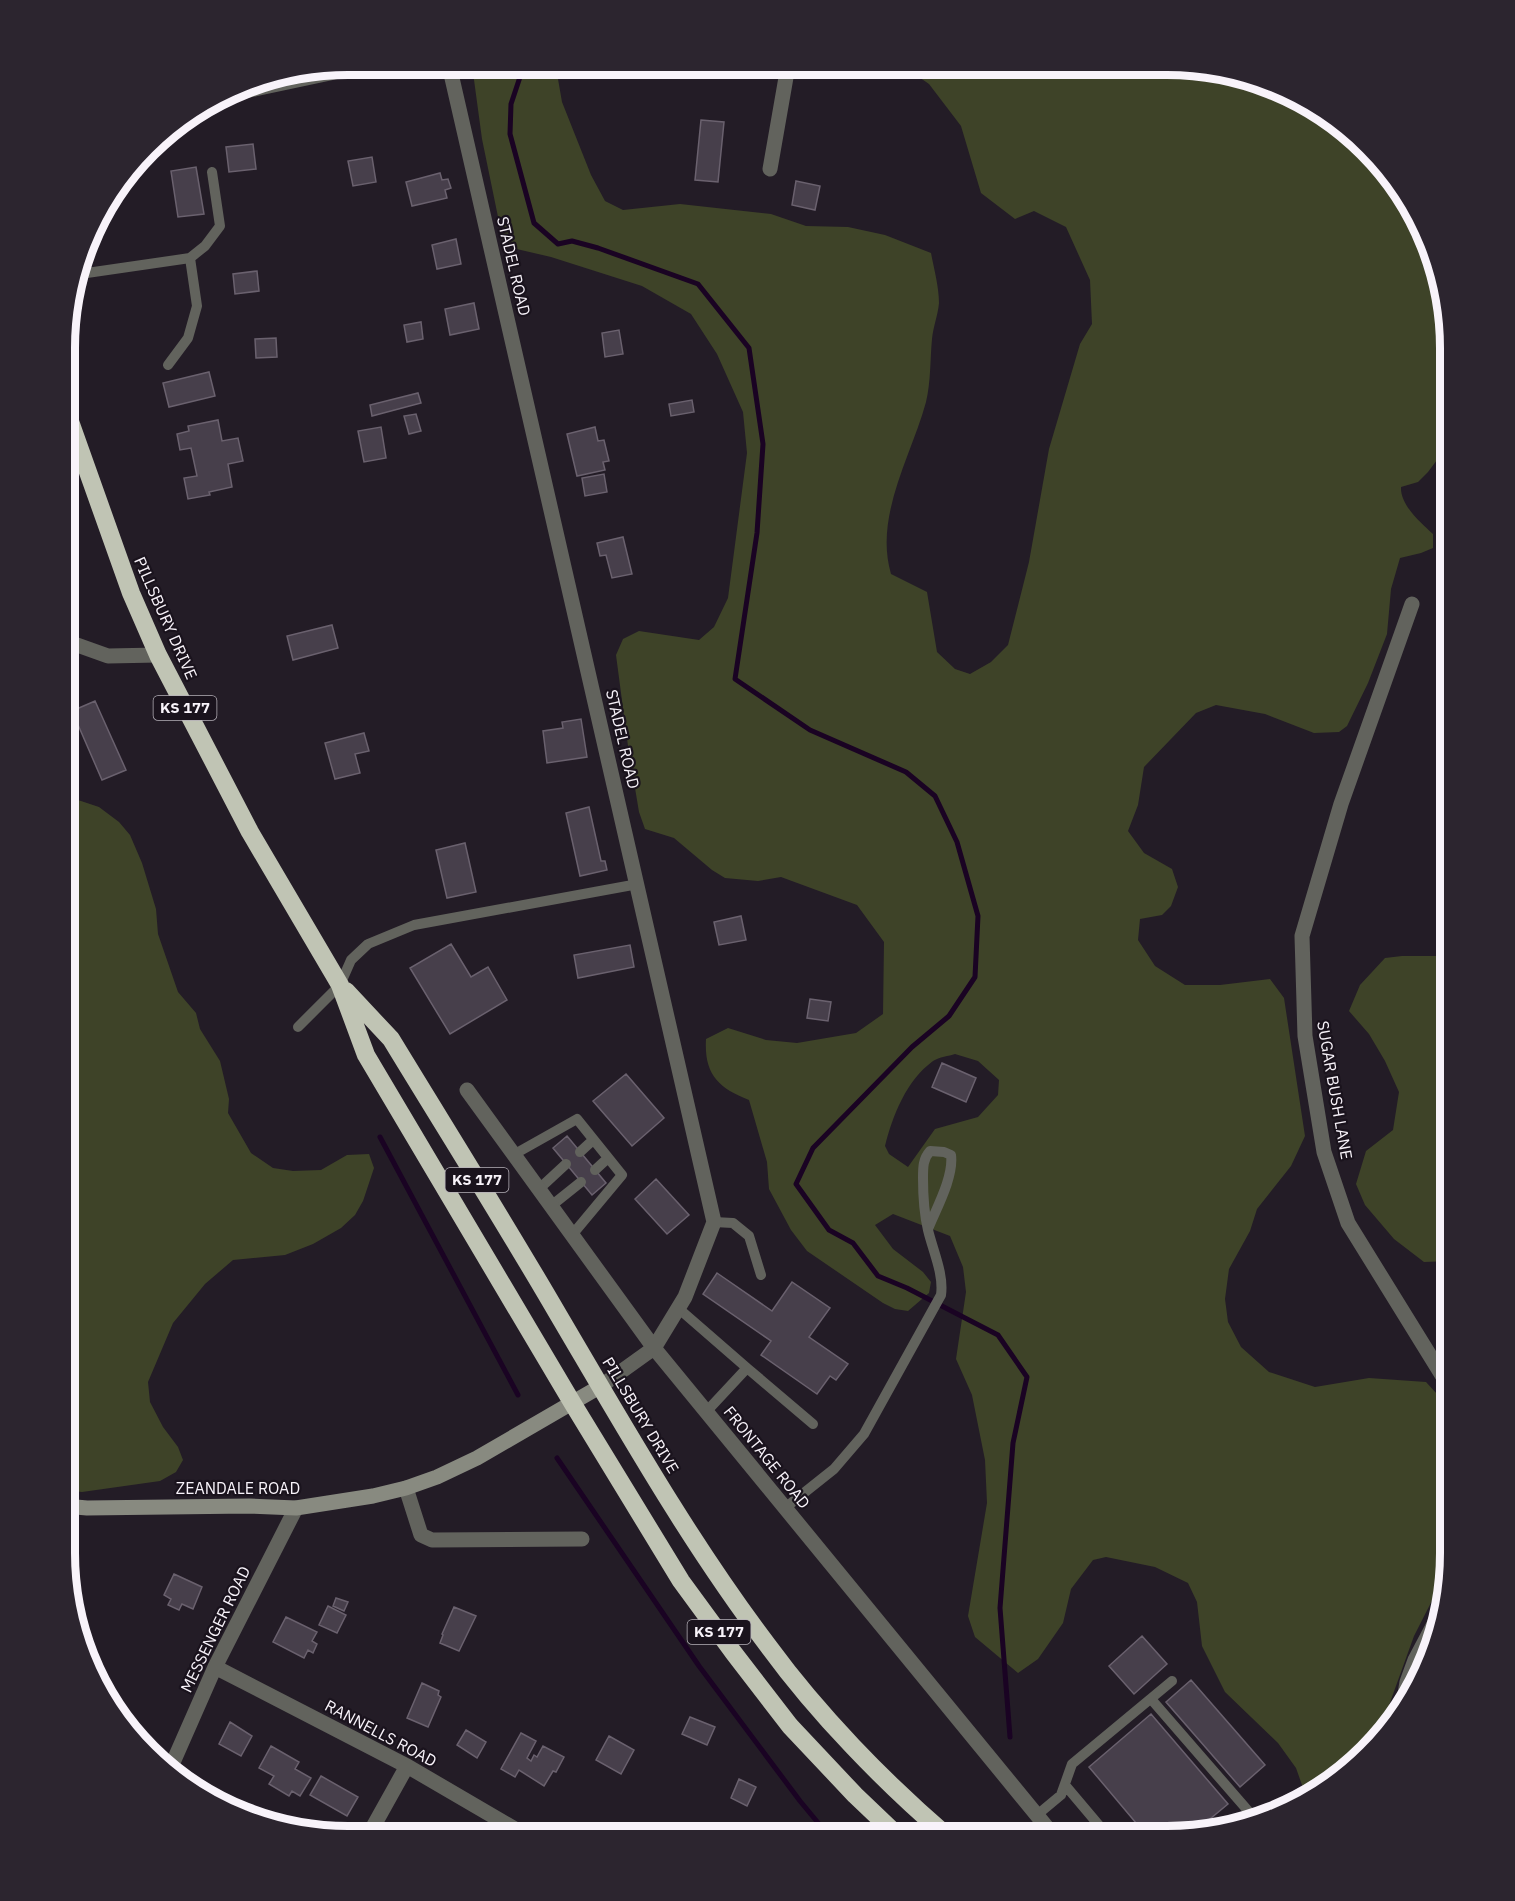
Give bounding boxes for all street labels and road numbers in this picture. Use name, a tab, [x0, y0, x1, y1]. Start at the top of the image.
street label: STADEL ROAD	[493, 214, 535, 318]
street label: PILLSBURY DRIVE	[130, 554, 202, 682]
street label: STADEL ROAD	[602, 687, 644, 791]
road number: KS 177	[154, 696, 216, 720]
street label: SUGAR BUSH LANE	[1313, 1019, 1357, 1161]
road number: KS 177	[446, 1168, 508, 1192]
street label: PILLSBURY DRIVE	[598, 1353, 684, 1477]
street label: FRONTAGE ROAD	[720, 1402, 814, 1512]
street label: ZEANDALE ROAD	[176, 1478, 300, 1498]
street label: MESSENGER ROAD	[176, 1563, 254, 1695]
road number: KS 177	[688, 1620, 750, 1644]
street label: RANNELLS ROAD	[322, 1695, 440, 1771]

